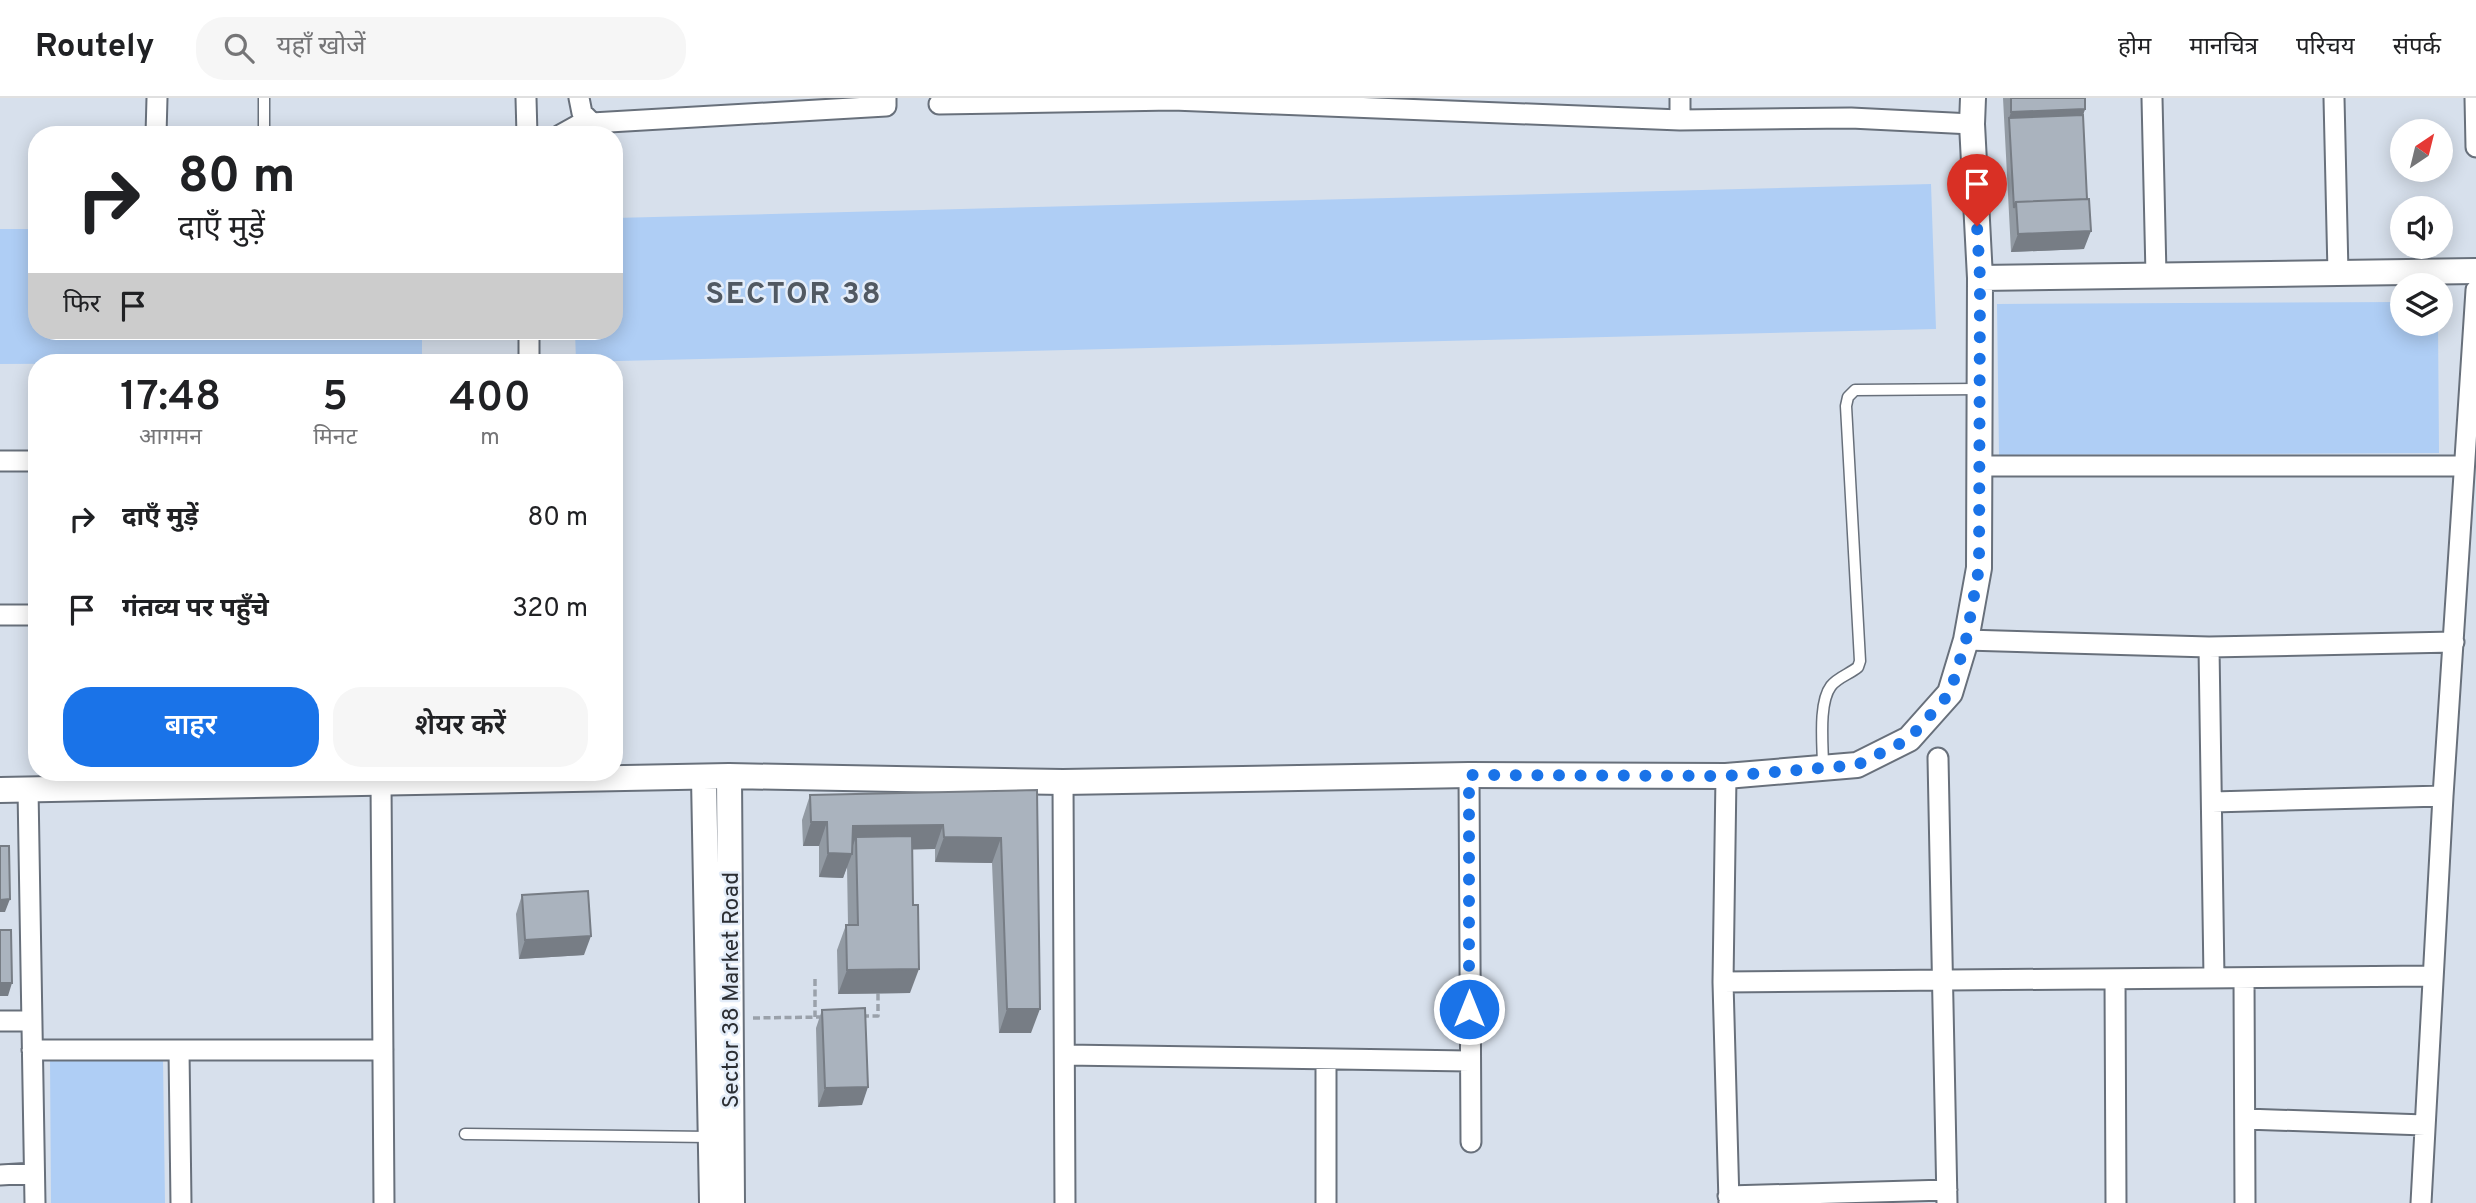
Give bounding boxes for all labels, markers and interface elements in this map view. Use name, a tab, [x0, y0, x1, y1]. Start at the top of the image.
search box	[196, 17, 686, 80]
text: Routely	[35, 27, 154, 69]
icon: search	[220, 29, 258, 67]
text: यहाँ खोजें	[276, 31, 366, 64]
text: होम	[2118, 33, 2151, 63]
text: मानचित्र	[2189, 33, 2258, 63]
text: परिचय	[2296, 33, 2355, 63]
text: संपर्क	[2393, 33, 2441, 63]
north arrow	[2390, 119, 2454, 182]
map controls	[2390, 119, 2453, 336]
text: 80 m	[178, 148, 295, 210]
icon: right	[63, 154, 154, 245]
pin	[1947, 154, 2007, 226]
icon: arrive	[1958, 165, 1996, 203]
button: sound	[2390, 196, 2453, 259]
text: दाएँ मुड़ें	[178, 210, 265, 250]
button: layers	[2390, 273, 2453, 336]
district label: SECTOR 38	[705, 277, 883, 314]
icon: arrive	[114, 287, 152, 325]
text: फिर	[63, 289, 100, 322]
text: 17:48	[120, 372, 221, 425]
text: 5	[322, 372, 348, 425]
text: 400	[449, 373, 531, 426]
text: आगमन	[139, 424, 202, 453]
text: मिनट	[313, 424, 357, 453]
text: m	[480, 424, 500, 453]
icon: right	[63, 500, 101, 538]
text: दाएँ मुड़ें	[122, 502, 198, 535]
text: 80 m	[528, 502, 588, 535]
icon: arrive	[63, 591, 101, 629]
text: गंतव्य पर पहुँचे	[122, 593, 269, 626]
text: 320 m	[512, 593, 588, 626]
button: बाहर	[63, 687, 319, 767]
button: शेयर करें	[333, 687, 588, 767]
street label: Sector 38 Market Road	[718, 872, 747, 1108]
position arrow	[1432, 972, 1506, 1046]

